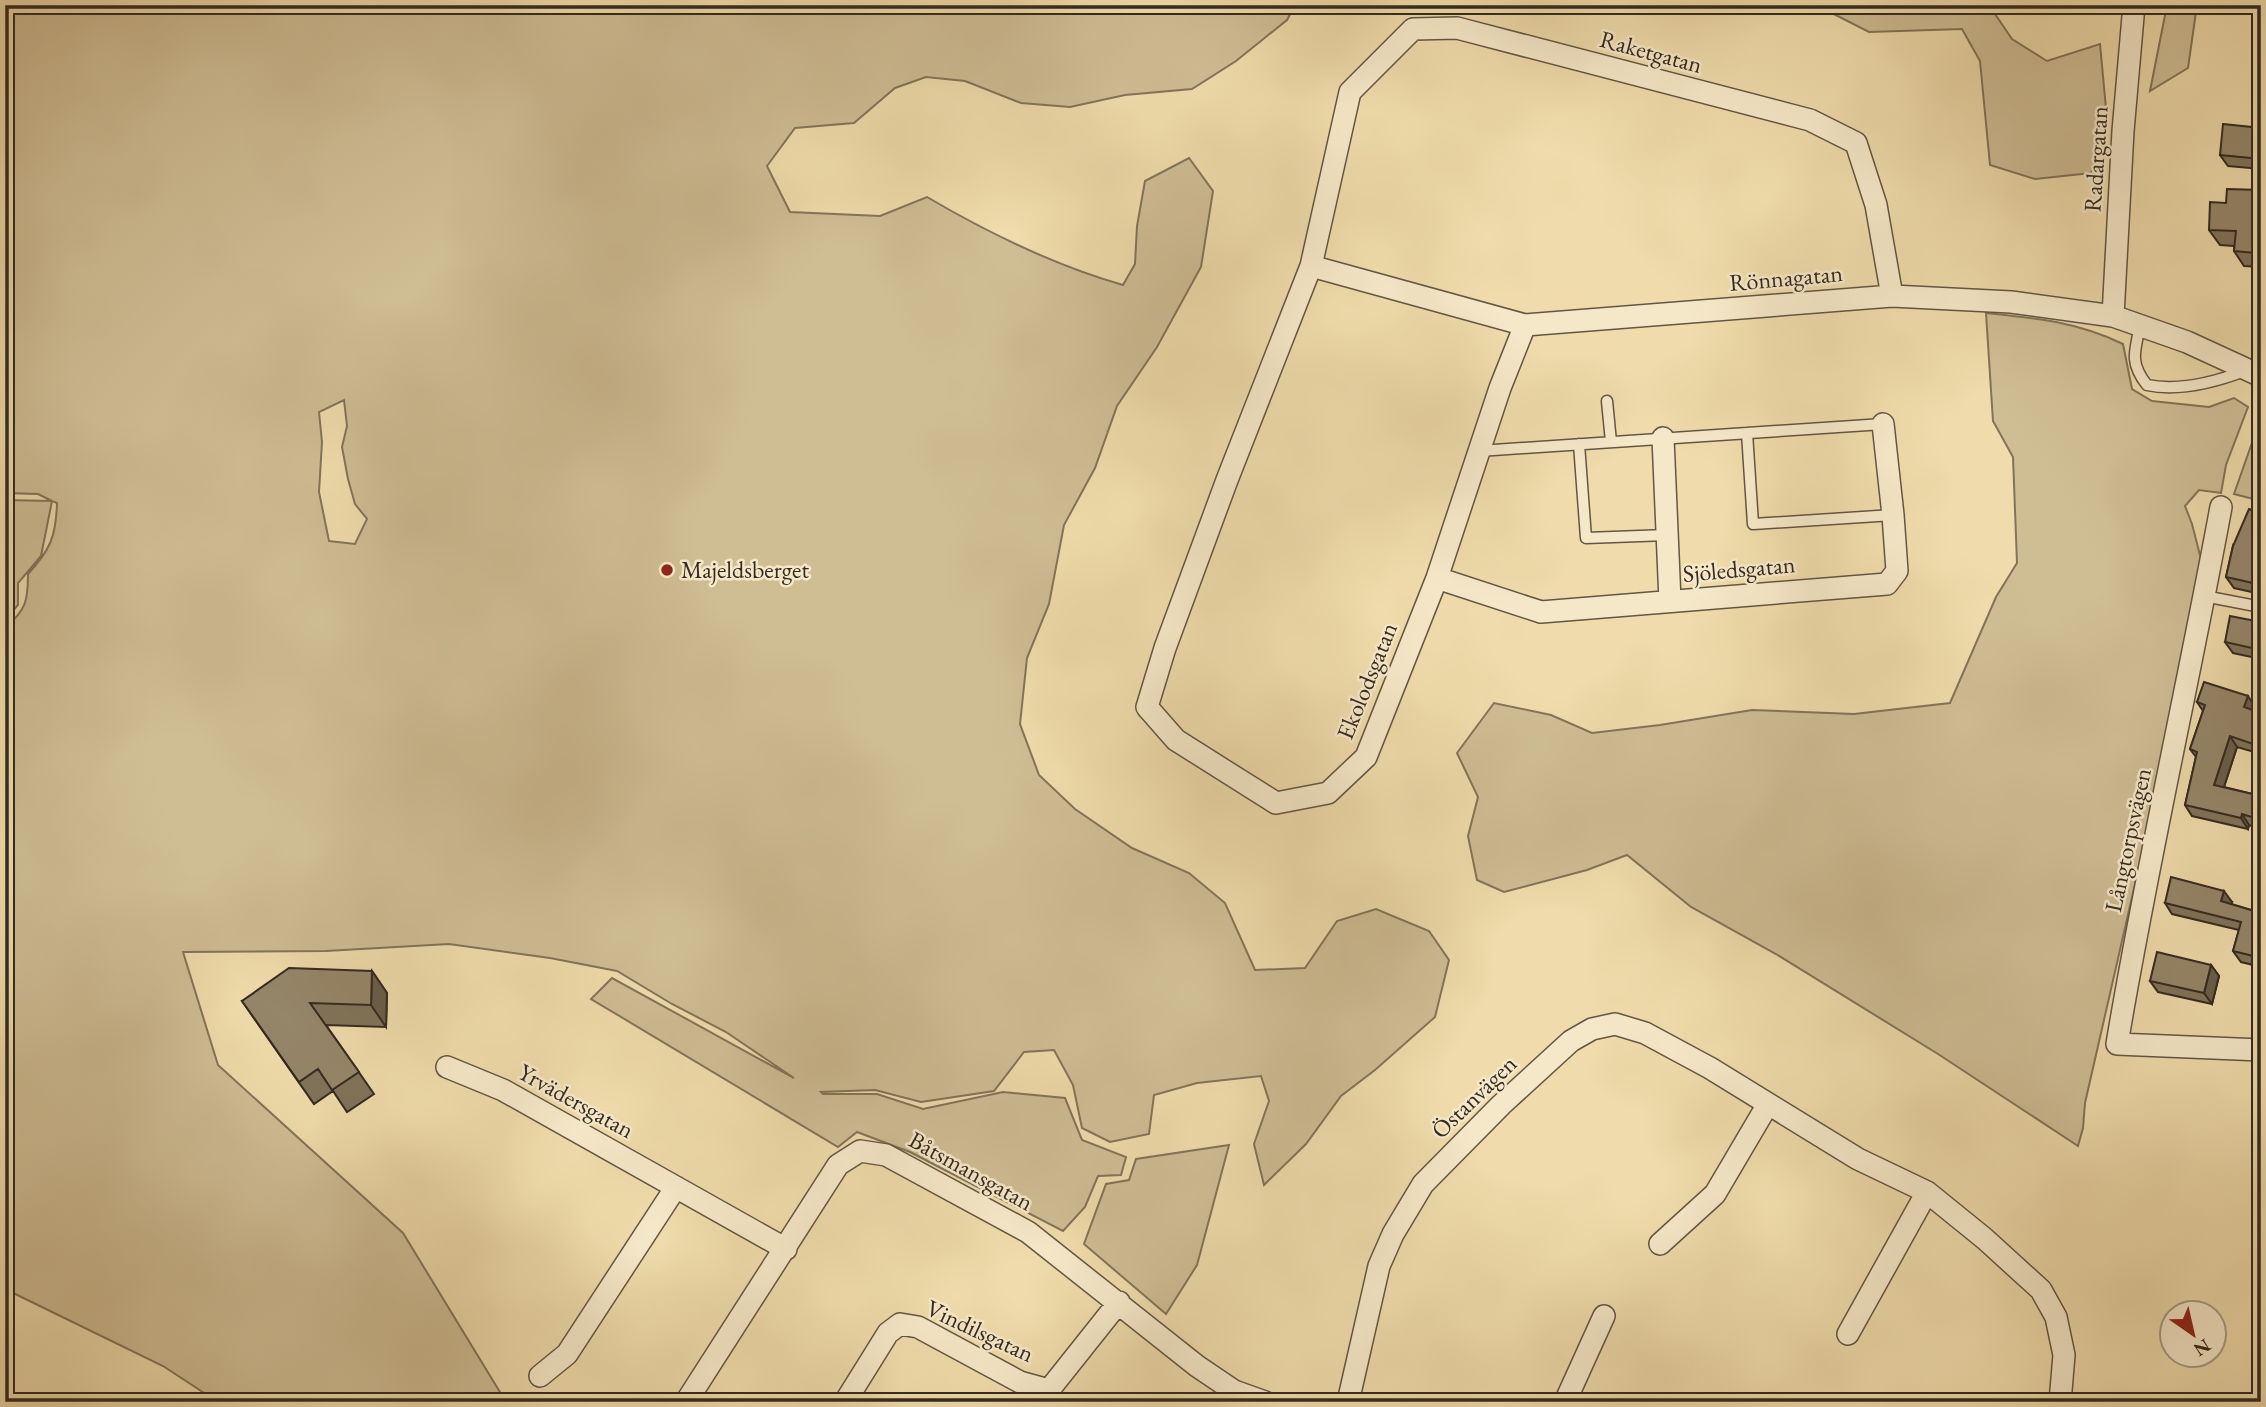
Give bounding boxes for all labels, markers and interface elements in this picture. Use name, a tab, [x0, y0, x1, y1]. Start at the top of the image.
street label: Raketgatan	[1597, 23, 1706, 80]
street label: Radargatan	[2076, 105, 2115, 213]
street label: Rönnagatan	[1728, 257, 1844, 298]
street label: Sjöledsgatan	[1681, 548, 1797, 589]
place label: Majeldsberget	[681, 554, 809, 585]
marker: Majeldsberget	[659, 562, 675, 578]
street label: Ekolodsgatan	[1329, 617, 1404, 744]
street label: Långtorpsvägen	[2097, 765, 2158, 915]
street label: Östanvägen	[1424, 1048, 1523, 1145]
street label: Yrvädersgatan	[513, 1056, 640, 1145]
street label: Båtsmansgatan	[904, 1124, 1039, 1218]
street label: Vindilsgatan	[921, 1292, 1039, 1369]
north arrow	[2158, 1298, 2228, 1368]
text: N	[2188, 1333, 2216, 1363]

